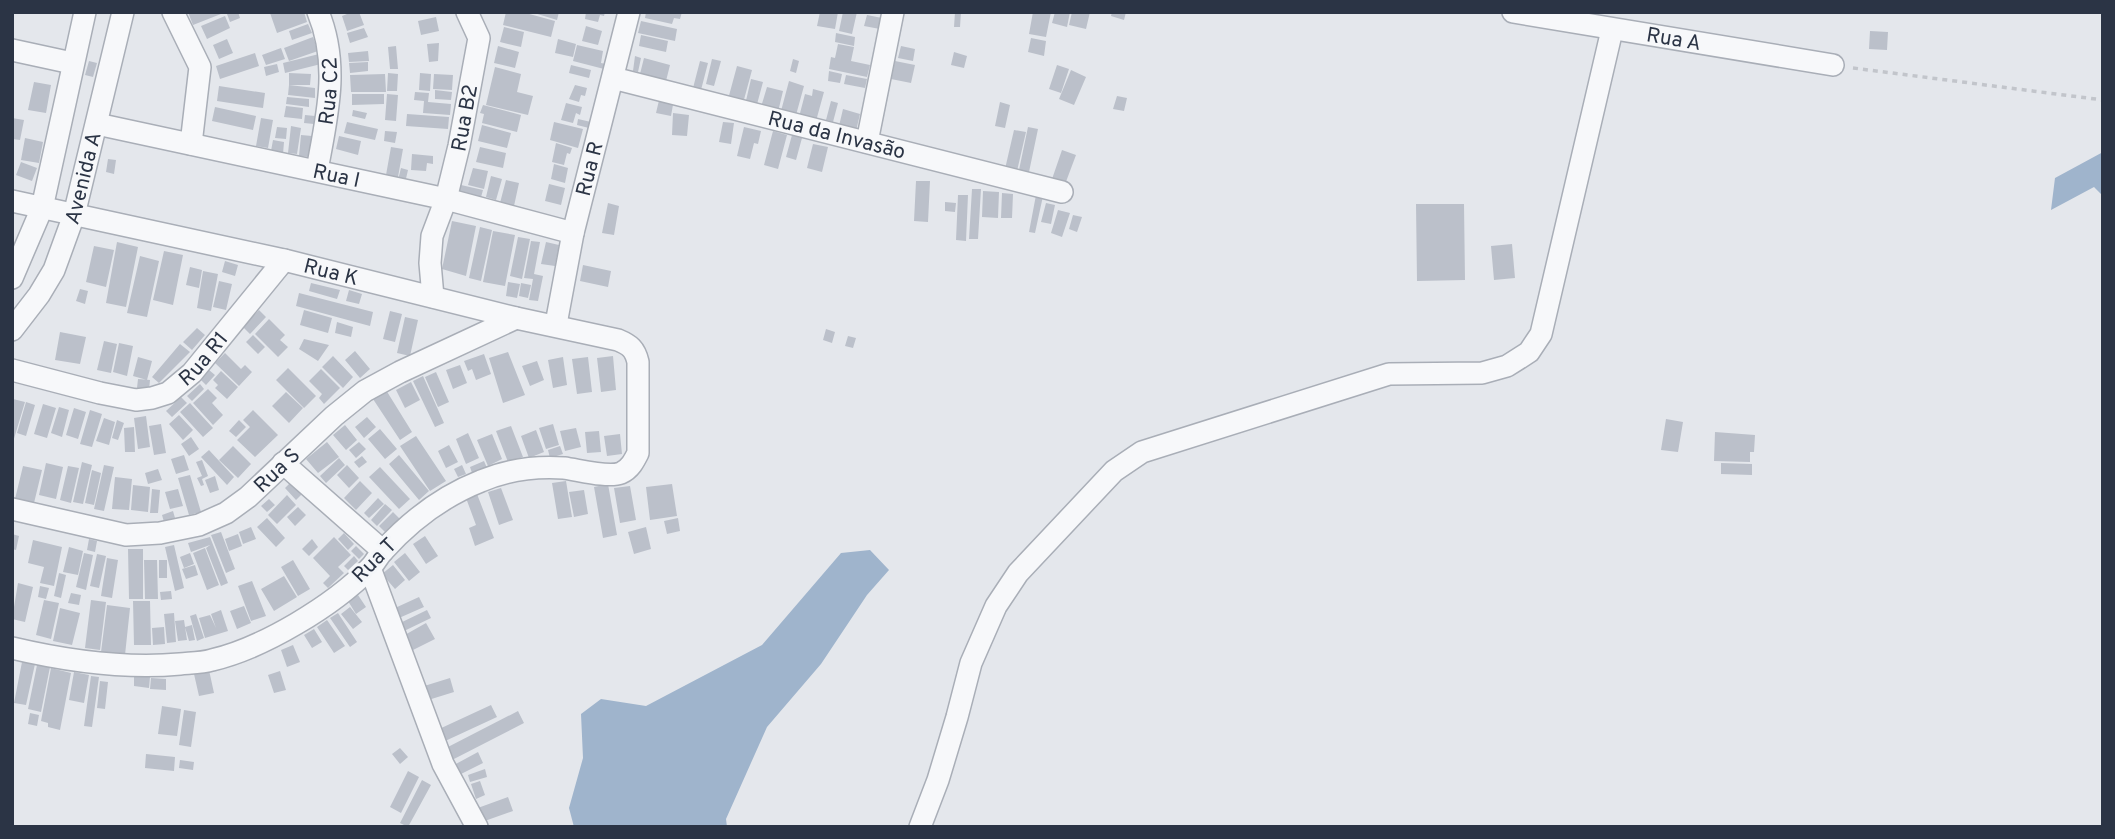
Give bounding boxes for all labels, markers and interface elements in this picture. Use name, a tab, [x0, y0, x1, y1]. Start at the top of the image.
street label: Rua A	[1644, 22, 1703, 58]
street label: Rua C2	[314, 56, 345, 127]
street label: Rua B2	[446, 82, 485, 154]
street label: Rua da Invasão	[765, 106, 908, 167]
street label: Avenida A	[60, 130, 109, 228]
street label: Rua R	[571, 139, 611, 199]
street label: Rua I	[310, 159, 362, 195]
street label: Rua K	[301, 253, 361, 293]
street label: Rua R1	[174, 327, 235, 393]
street label: Rua S	[249, 443, 307, 499]
street label: Rua T	[347, 533, 403, 589]

